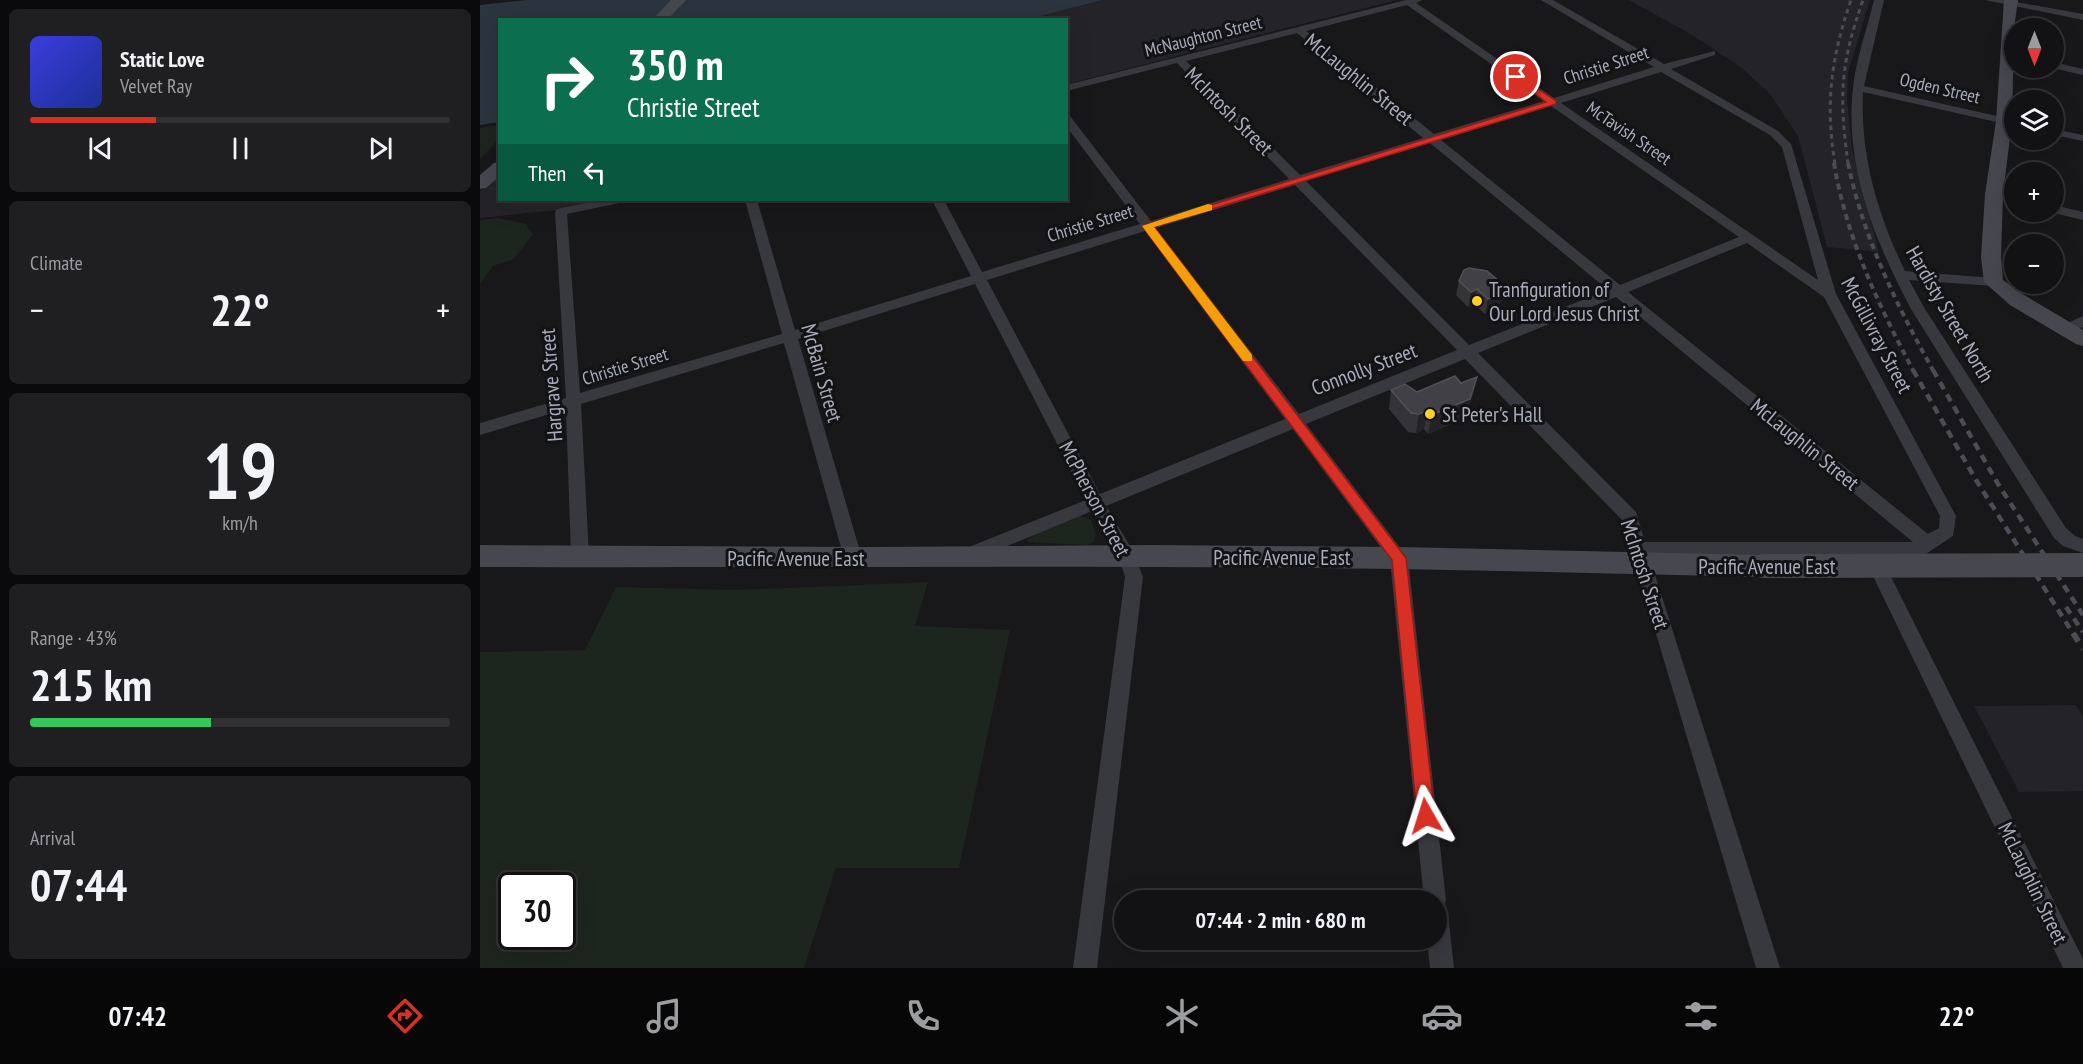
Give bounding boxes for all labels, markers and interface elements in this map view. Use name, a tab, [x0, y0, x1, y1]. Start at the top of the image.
street label: McNaughton Street	[1142, 10, 1264, 62]
north arrow	[2004, 18, 2064, 78]
map controls	[2004, 18, 2064, 294]
street label: McLaughlin Street	[1299, 27, 1419, 131]
text: 350 m	[627, 37, 724, 92]
street label: Christie Street	[1560, 40, 1652, 90]
icon: right	[528, 42, 606, 120]
text: Static Love	[120, 45, 205, 73]
pin	[1490, 51, 1541, 102]
icon: arrive	[1499, 60, 1532, 93]
street label: McIntosh Street	[1179, 61, 1279, 161]
street label: Ogden Street	[1898, 68, 1983, 108]
text: Velvet Ray	[120, 73, 192, 99]
text: Christie Street	[627, 90, 760, 124]
button: layers	[2004, 90, 2064, 150]
street label: McTavish Street	[1582, 96, 1676, 170]
icon: previous	[84, 132, 117, 165]
icon: pause	[224, 132, 257, 165]
icon: next	[364, 132, 397, 165]
icon: left	[578, 156, 611, 189]
text: Then	[528, 159, 566, 187]
button: +	[2004, 162, 2064, 222]
street label: Christie Street	[1044, 199, 1136, 247]
button: −	[2004, 234, 2064, 294]
street label: Hardisty Street North	[1900, 241, 2000, 387]
text: Climate	[30, 250, 83, 276]
street label: McGillivray Street	[1835, 272, 1919, 398]
place label: Tranfiguration of Our Lord Jesus Christ	[1489, 276, 1640, 327]
text: 22°	[210, 280, 270, 338]
text: −	[30, 288, 44, 331]
text: +	[436, 288, 450, 331]
marker: Tranfiguration of Our Lord Jesus Christ	[1470, 294, 1484, 308]
street label: McBain Street	[795, 321, 849, 425]
street label: Hargrave Street	[534, 327, 568, 442]
street label: Connolly Street	[1308, 336, 1421, 401]
street label: Christie Street	[579, 342, 671, 390]
street label: McLaughlin Street	[1745, 392, 1865, 496]
place label: St Peter's Hall	[1442, 401, 1543, 428]
marker: St Peter's Hall	[1423, 407, 1437, 421]
text: 19	[203, 420, 277, 521]
street label: McPherson Street	[1053, 436, 1137, 562]
text: km/h	[222, 510, 258, 536]
street label: McIntosh Street	[1615, 516, 1676, 633]
street label: Pacific Avenue East	[1213, 544, 1351, 571]
street label: Pacific Avenue East	[727, 545, 865, 572]
street label: Pacific Avenue East	[1698, 553, 1836, 580]
text: Range · 43%	[30, 625, 117, 651]
text: 215 km	[30, 655, 152, 713]
position arrow	[1394, 784, 1458, 848]
street label: McLaughlin Street	[1992, 818, 2074, 948]
text: Arrival	[30, 825, 75, 851]
text: 07:44	[30, 855, 127, 913]
speed limit sign: 30	[498, 872, 576, 950]
text: 07:44 · 2 min · 680 m	[1195, 906, 1366, 934]
icon: directions	[384, 995, 426, 1037]
icon: music	[643, 995, 685, 1037]
icon: phone	[902, 995, 944, 1037]
icon: climate	[1161, 995, 1203, 1037]
icon: car	[1421, 995, 1463, 1037]
icon: filters	[1680, 995, 1722, 1037]
text: 07:42	[109, 999, 167, 1033]
text: 22°	[1939, 999, 1974, 1033]

